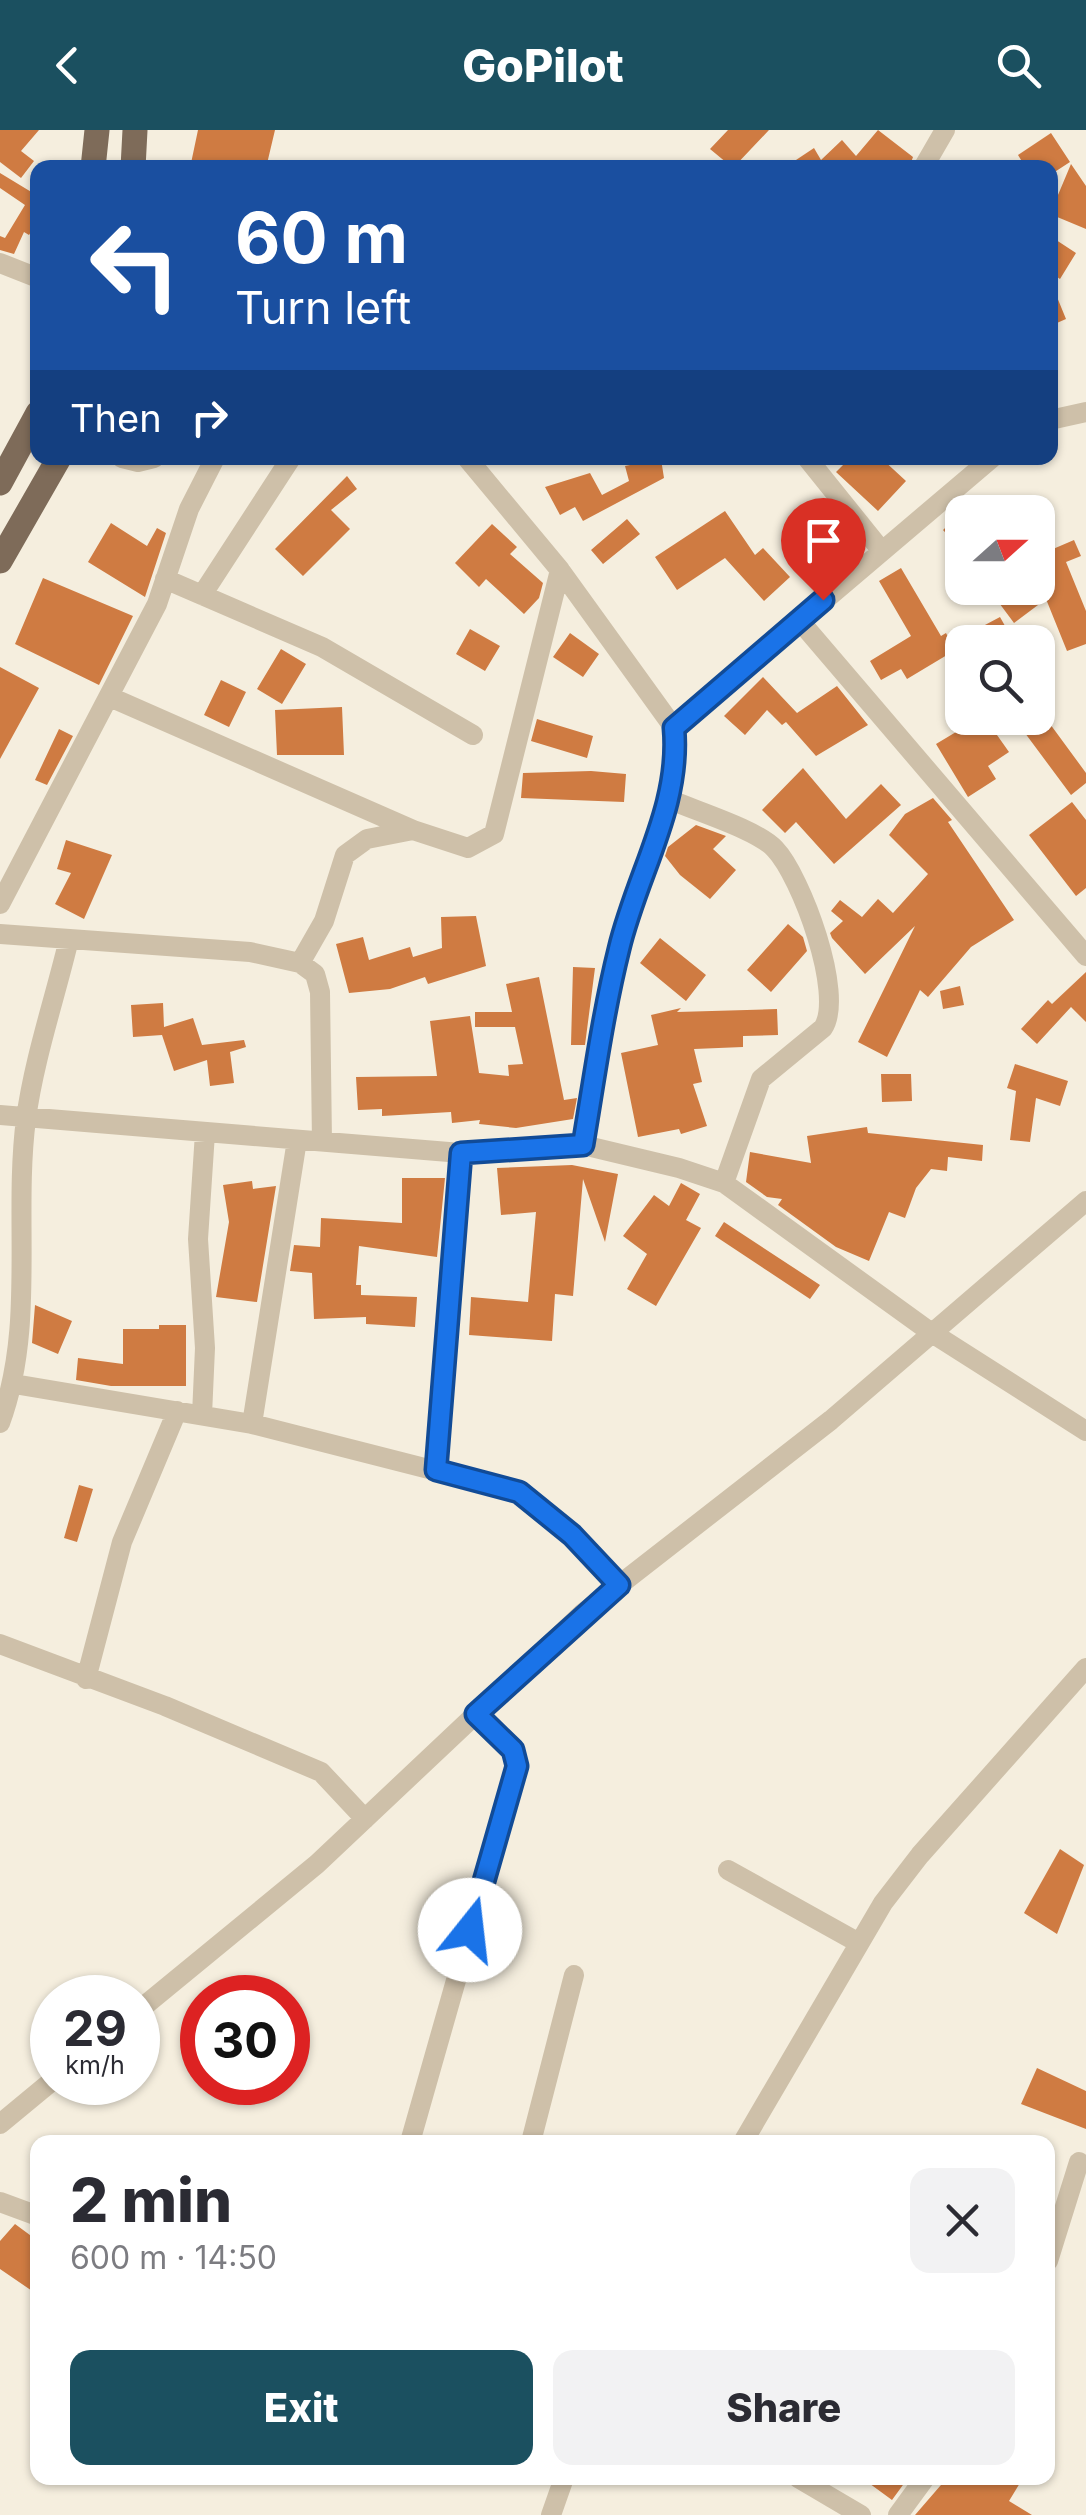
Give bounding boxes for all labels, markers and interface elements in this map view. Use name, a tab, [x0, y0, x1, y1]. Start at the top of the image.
icon: back	[40, 38, 95, 93]
text: GoPilot	[462, 38, 624, 93]
icon: search	[991, 38, 1046, 93]
text: 60 m	[235, 195, 408, 280]
icon: left	[70, 200, 200, 330]
text: Turn left	[235, 280, 411, 335]
icon: right	[182, 390, 237, 445]
text: Then	[70, 395, 162, 441]
north arrow	[945, 495, 1055, 605]
map controls	[945, 495, 1055, 735]
pin	[781, 498, 866, 601]
icon: arrive	[796, 513, 851, 568]
button: search	[945, 625, 1055, 735]
position arrow	[418, 1878, 522, 1982]
speed limit sign: 30	[180, 1975, 310, 2105]
text: 29	[63, 1998, 127, 2058]
text: km/h	[65, 2050, 125, 2080]
text: 2 min	[70, 2164, 232, 2236]
button: close	[910, 2168, 1015, 2273]
text: 600 m · 14:50	[70, 2238, 277, 2277]
button: Exit	[70, 2350, 533, 2465]
button: Share	[553, 2350, 1015, 2465]

